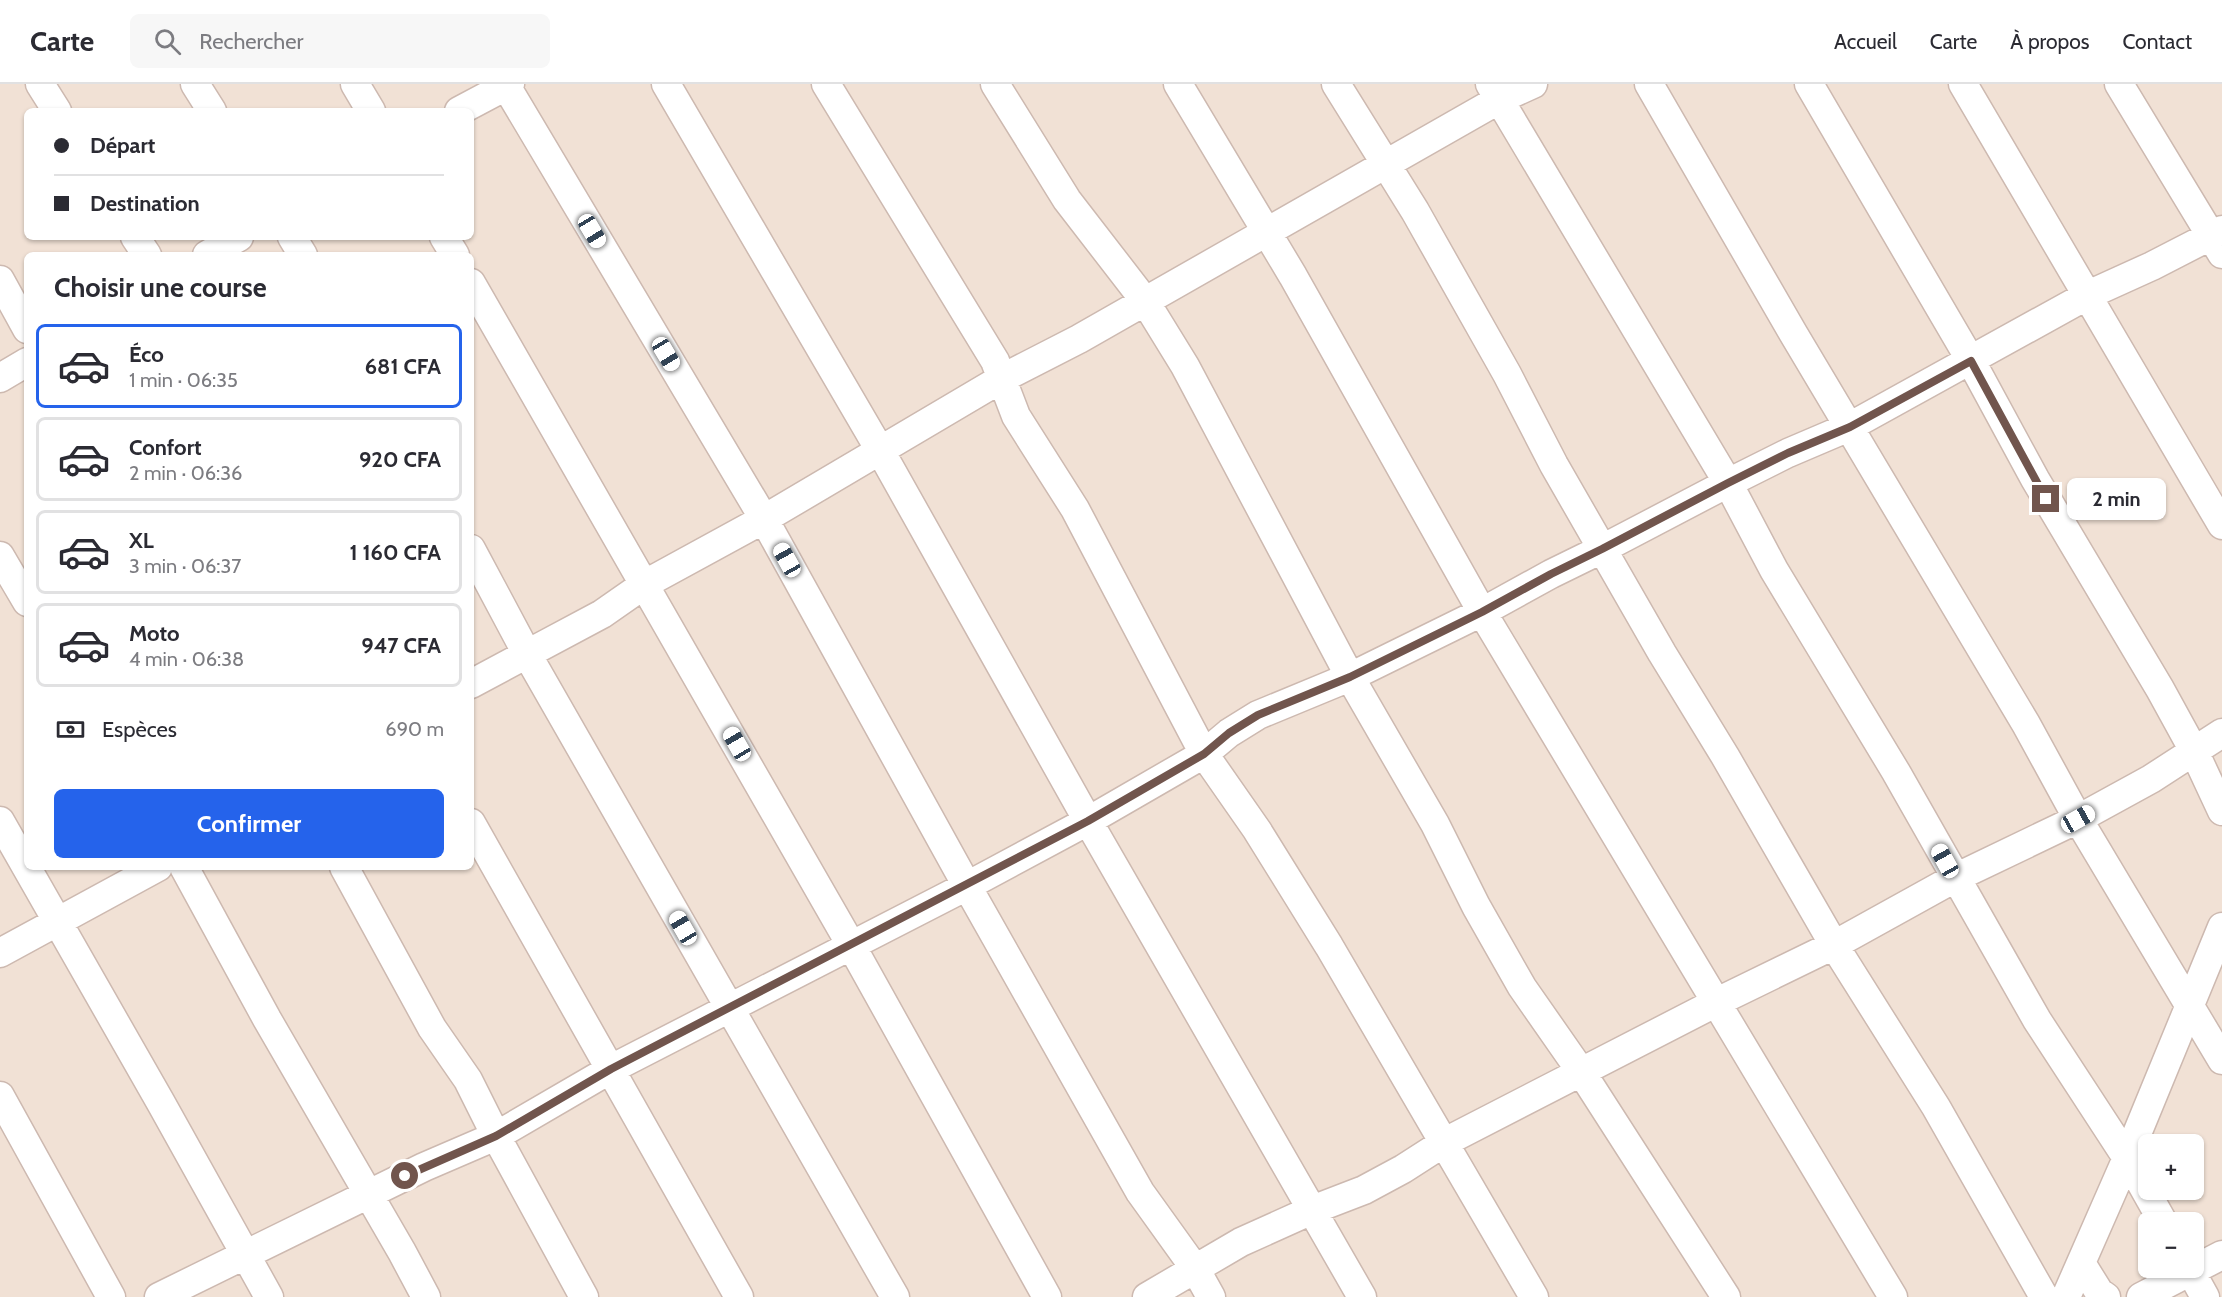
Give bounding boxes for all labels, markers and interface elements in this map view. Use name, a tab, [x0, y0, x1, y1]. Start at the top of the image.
search box	[130, 14, 550, 68]
text: Carte	[30, 24, 94, 58]
icon: search	[151, 25, 184, 58]
text: Rechercher	[199, 28, 303, 55]
text: Accueil	[1834, 29, 1897, 54]
text: Carte	[1930, 29, 1977, 54]
text: À propos	[2010, 29, 2089, 54]
text: Contact	[2122, 29, 2192, 54]
text: Départ	[90, 132, 155, 159]
text: Destination	[90, 190, 200, 217]
car	[575, 211, 609, 251]
text: Choisir une course	[54, 271, 267, 304]
car	[649, 334, 683, 374]
icon: car	[57, 339, 111, 393]
text: Éco	[129, 341, 164, 368]
text: 681 CFA	[365, 353, 441, 380]
text: 1 min · 06:35	[129, 368, 238, 392]
icon: car	[57, 432, 111, 486]
text: Confort	[129, 434, 202, 461]
text: 920 CFA	[359, 446, 441, 473]
text: 2 min · 06:36	[129, 461, 242, 485]
callout: 2 min	[2067, 478, 2166, 520]
route end	[2032, 485, 2059, 512]
text: 2 min	[2092, 487, 2141, 511]
icon: car	[57, 525, 111, 579]
text: XL	[129, 527, 154, 554]
text: 1 160 CFA	[349, 539, 441, 566]
car	[770, 540, 804, 580]
text: 3 min · 06:37	[129, 554, 241, 578]
icon: car	[57, 618, 111, 672]
text: Moto	[129, 620, 180, 647]
text: 947 CFA	[361, 632, 441, 659]
text: 4 min · 06:38	[129, 647, 244, 671]
icon: cash	[54, 713, 87, 746]
text: Espèces	[102, 716, 177, 743]
text: 690 m	[385, 717, 444, 741]
car	[720, 724, 754, 764]
button: Confirmer	[54, 789, 444, 858]
car	[2058, 802, 2098, 836]
car	[1928, 841, 1962, 881]
car	[666, 908, 700, 948]
map controls	[2138, 1134, 2204, 1278]
button: +	[2138, 1134, 2204, 1200]
route start	[391, 1162, 418, 1189]
button: −	[2138, 1212, 2204, 1278]

